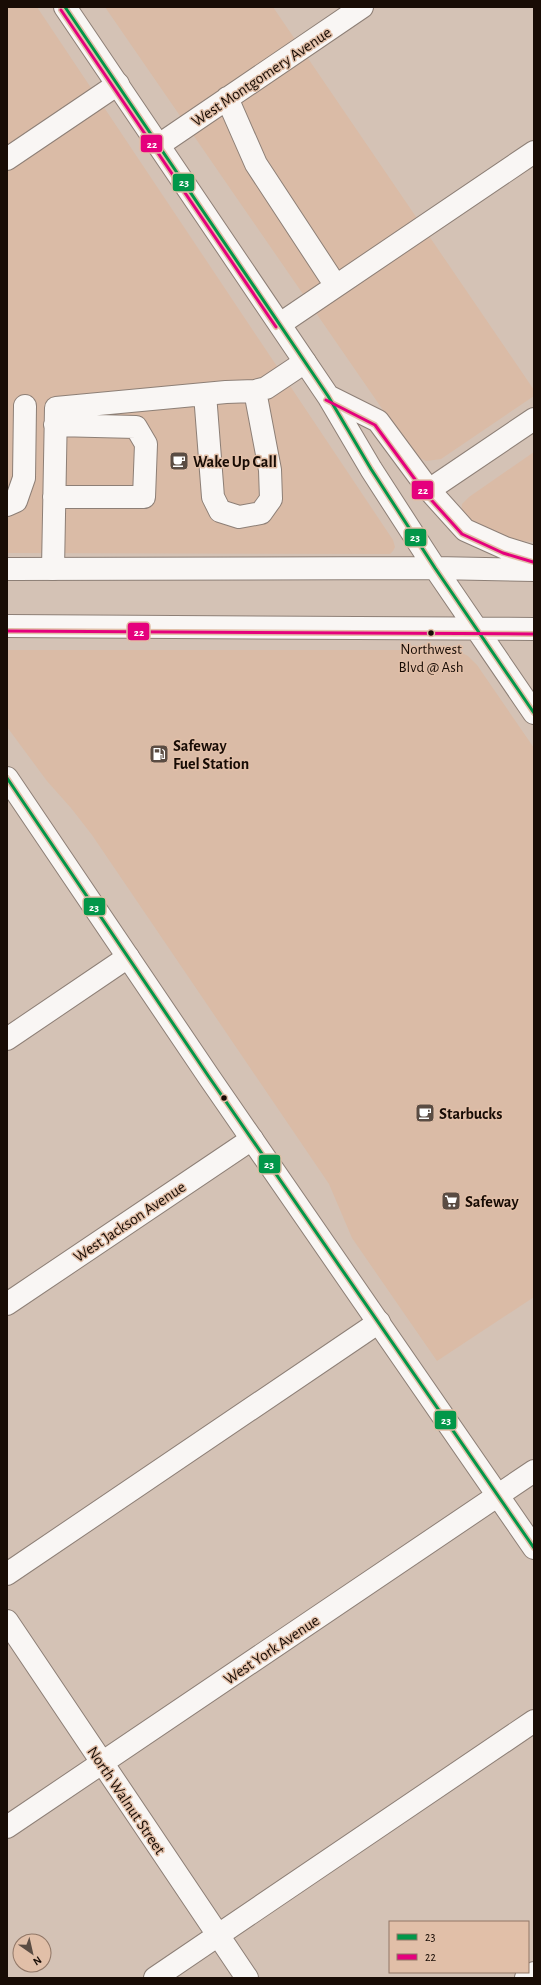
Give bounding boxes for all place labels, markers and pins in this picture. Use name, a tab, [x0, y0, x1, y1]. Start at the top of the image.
cafe icon: Wake Up Call	[168, 450, 190, 472]
place label: Wake Up Call	[193, 454, 277, 470]
marker: Northwest Blvd @ Ash	[426, 628, 436, 638]
place label: Northwest Blvd @ Ash	[399, 642, 464, 675]
place label: Safeway Fuel Station	[173, 738, 249, 772]
fuel station icon: Safeway Fuel Station	[148, 743, 170, 765]
unlabelled marker	[219, 1093, 229, 1103]
cafe icon: Starbucks	[414, 1102, 436, 1124]
place label: Starbucks	[439, 1106, 502, 1122]
supermarket icon: Safeway	[440, 1190, 462, 1212]
place label: Safeway	[465, 1194, 519, 1211]

